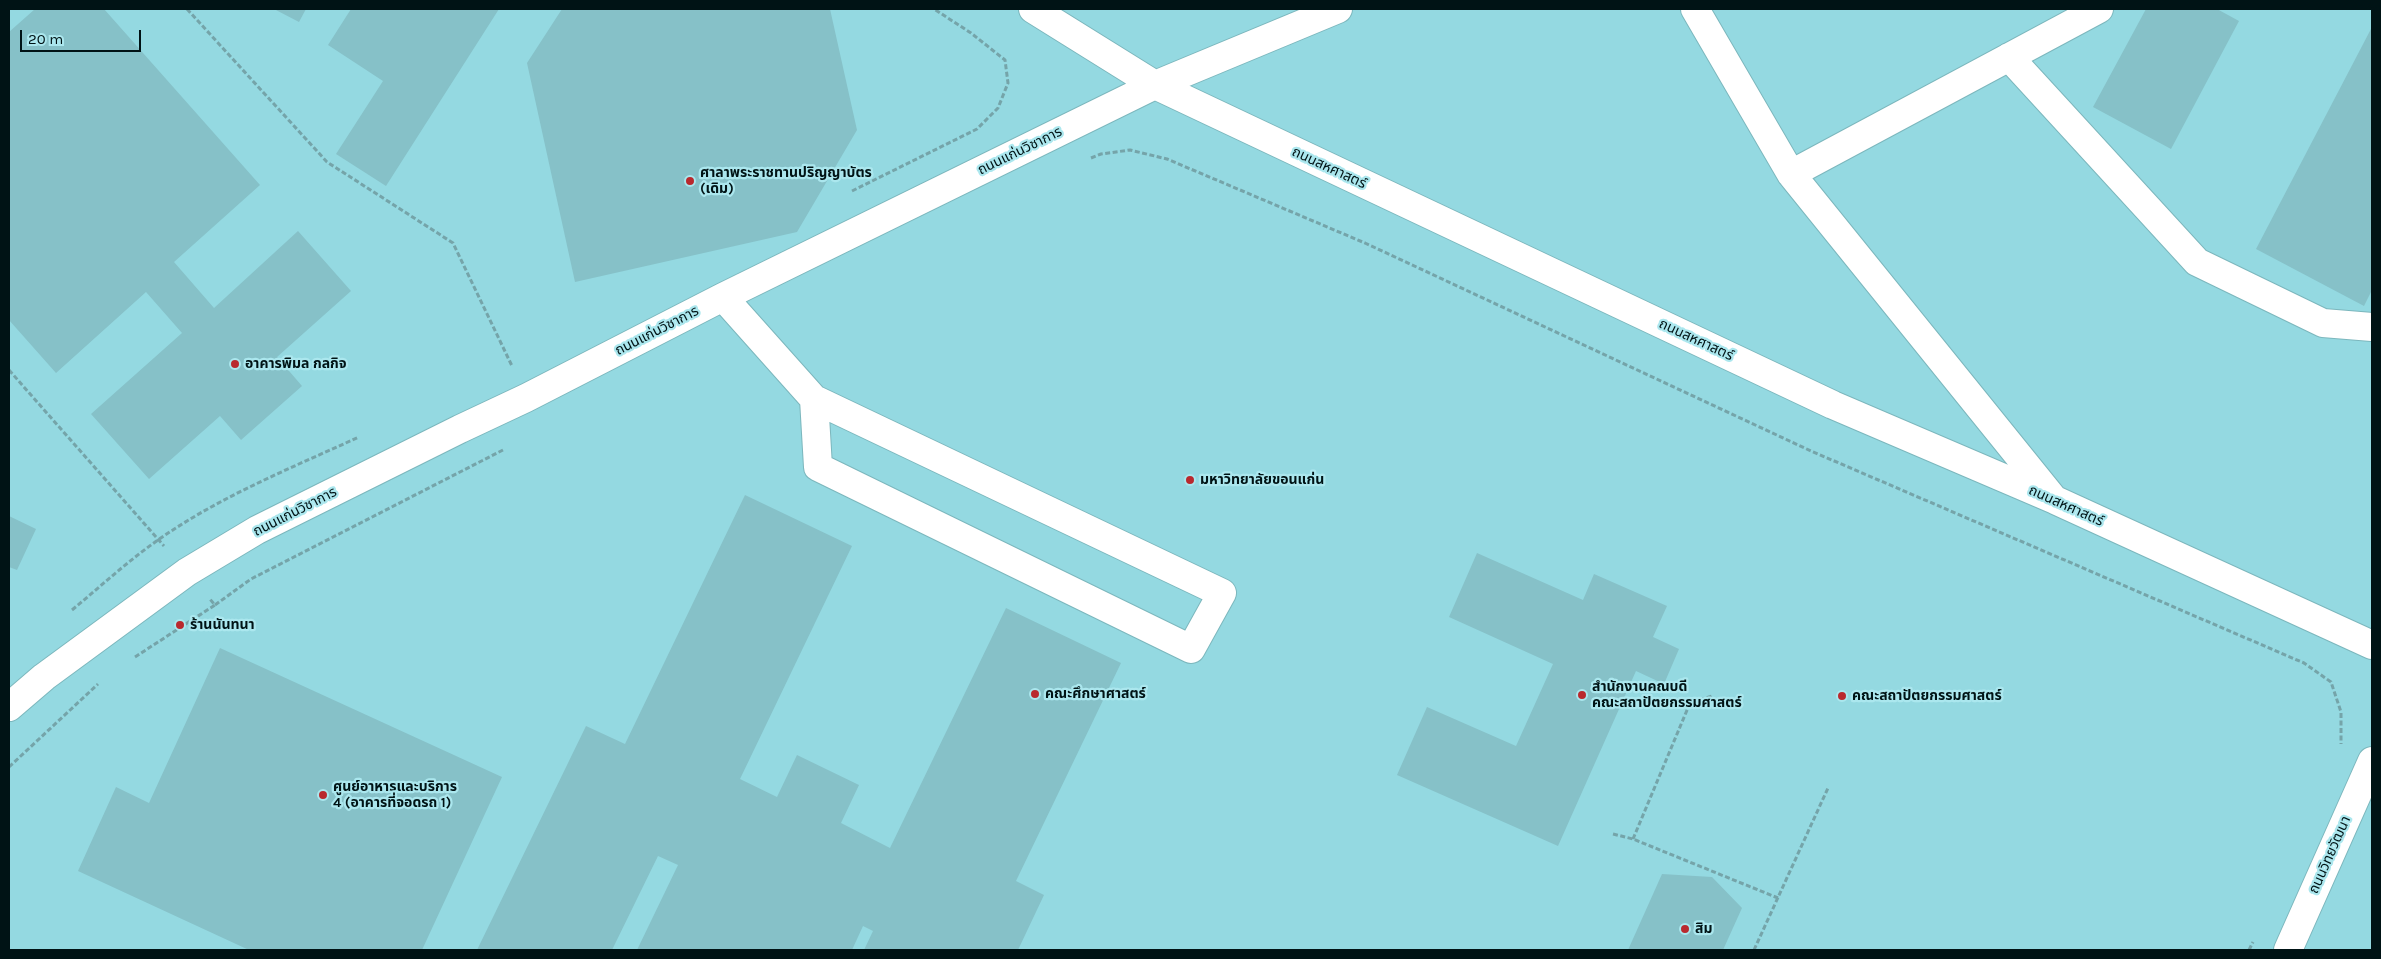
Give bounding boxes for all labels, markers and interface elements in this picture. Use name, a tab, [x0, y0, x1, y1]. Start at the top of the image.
scale bar	[22, 20, 144, 52]
text: 20 m	[28, 30, 63, 48]
street label: ถนนแก่นวิชาการ	[975, 123, 1065, 179]
street label: ถนนสหศาสตร์	[1289, 143, 1369, 193]
place label: ศาลาพระราชทานปริญญาบัตร (เดิม)	[700, 165, 872, 198]
marker: ศาลาพระราชทานปริญญาบัตร (เดิม)	[684, 175, 696, 187]
street label: ถนนแก่นวิชาการ	[612, 303, 702, 359]
street label: ถนนสหศาสตร์	[1656, 315, 1736, 365]
place label: อาคารพิมล กลกิจ	[245, 356, 347, 372]
marker: อาคารพิมล กลกิจ	[229, 358, 241, 370]
place label: มหาวิทยาลัยขอนแก่น	[1200, 472, 1324, 488]
marker: มหาวิทยาลัยขอนแก่น	[1184, 474, 1196, 486]
street label: ถนนสหศาสตร์	[2026, 482, 2106, 530]
street label: ถนนแก่นวิชาการ	[250, 484, 340, 540]
place label: ร้านนันทนา	[190, 617, 255, 633]
marker: ร้านนันทนา	[174, 619, 186, 631]
place label: สำนักงานคณบดี คณะสถาปัตยกรรมศาสตร์	[1592, 679, 1742, 712]
place label: คณะศึกษาศาสตร์	[1045, 686, 1146, 702]
marker: คณะศึกษาศาสตร์	[1029, 688, 1041, 700]
place label: คณะสถาปัตยกรรมศาสตร์	[1852, 688, 2002, 704]
marker: สำนักงานคณบดี คณะสถาปัตยกรรมศาสตร์	[1576, 689, 1588, 701]
marker: คณะสถาปัตยกรรมศาสตร์	[1836, 690, 1848, 702]
place label: ศูนย์อาหารและบริการ 4 (อาคารที่จอดรถ 1)	[333, 779, 457, 812]
marker: ศูนย์อาหารและบริการ 4 (อาคารที่จอดรถ 1)	[317, 789, 329, 801]
street label: ถนนวิทยวัฒนา	[2305, 814, 2355, 896]
place label: สิม	[1695, 921, 1712, 937]
marker: สิม	[1679, 923, 1691, 935]

